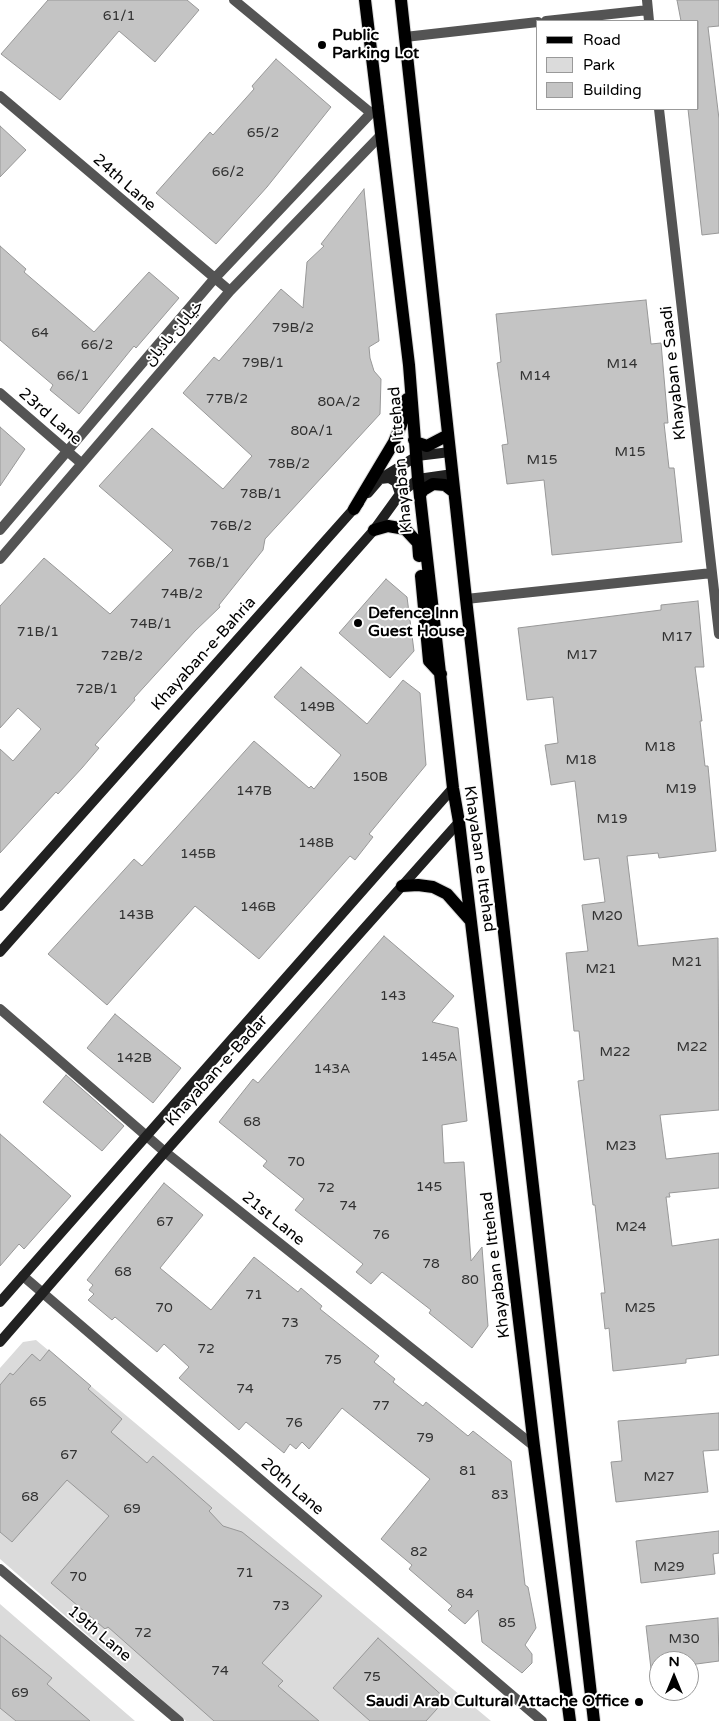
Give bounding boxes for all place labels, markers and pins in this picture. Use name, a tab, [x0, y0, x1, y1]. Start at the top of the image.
place label: Public Parking Lot	[332, 26, 419, 64]
marker: Public Parking Lot	[316, 39, 328, 51]
place label: Defence Inn Guest House	[368, 604, 465, 642]
marker: Defence Inn Guest House	[352, 617, 364, 629]
place label: Saudi Arab Cultural Attache Office	[366, 1692, 629, 1712]
marker: Saudi Arab Cultural Attache Office	[633, 1696, 645, 1708]

